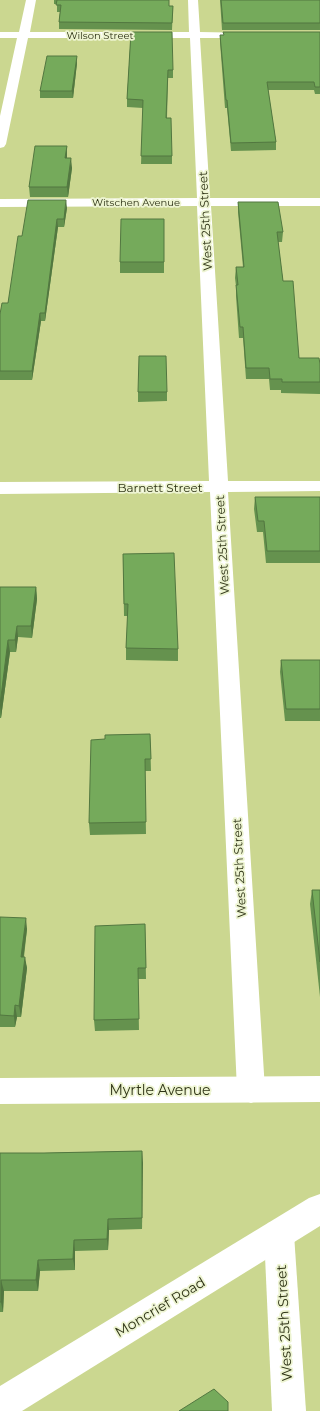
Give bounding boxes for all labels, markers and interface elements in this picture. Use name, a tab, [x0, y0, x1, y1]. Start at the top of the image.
street label: Wilson Street	[66, 29, 134, 42]
street label: West 25th Street	[195, 171, 215, 271]
street label: Witschen Avenue	[92, 196, 180, 209]
street label: Barnett Street	[117, 480, 203, 495]
street label: West 25th Street	[212, 495, 232, 595]
street label: West 25th Street	[229, 818, 249, 918]
street label: Myrtle Avenue	[109, 1081, 211, 1099]
street label: West 25th Street	[272, 1264, 296, 1382]
street label: Moncrief Road	[112, 1273, 208, 1341]

